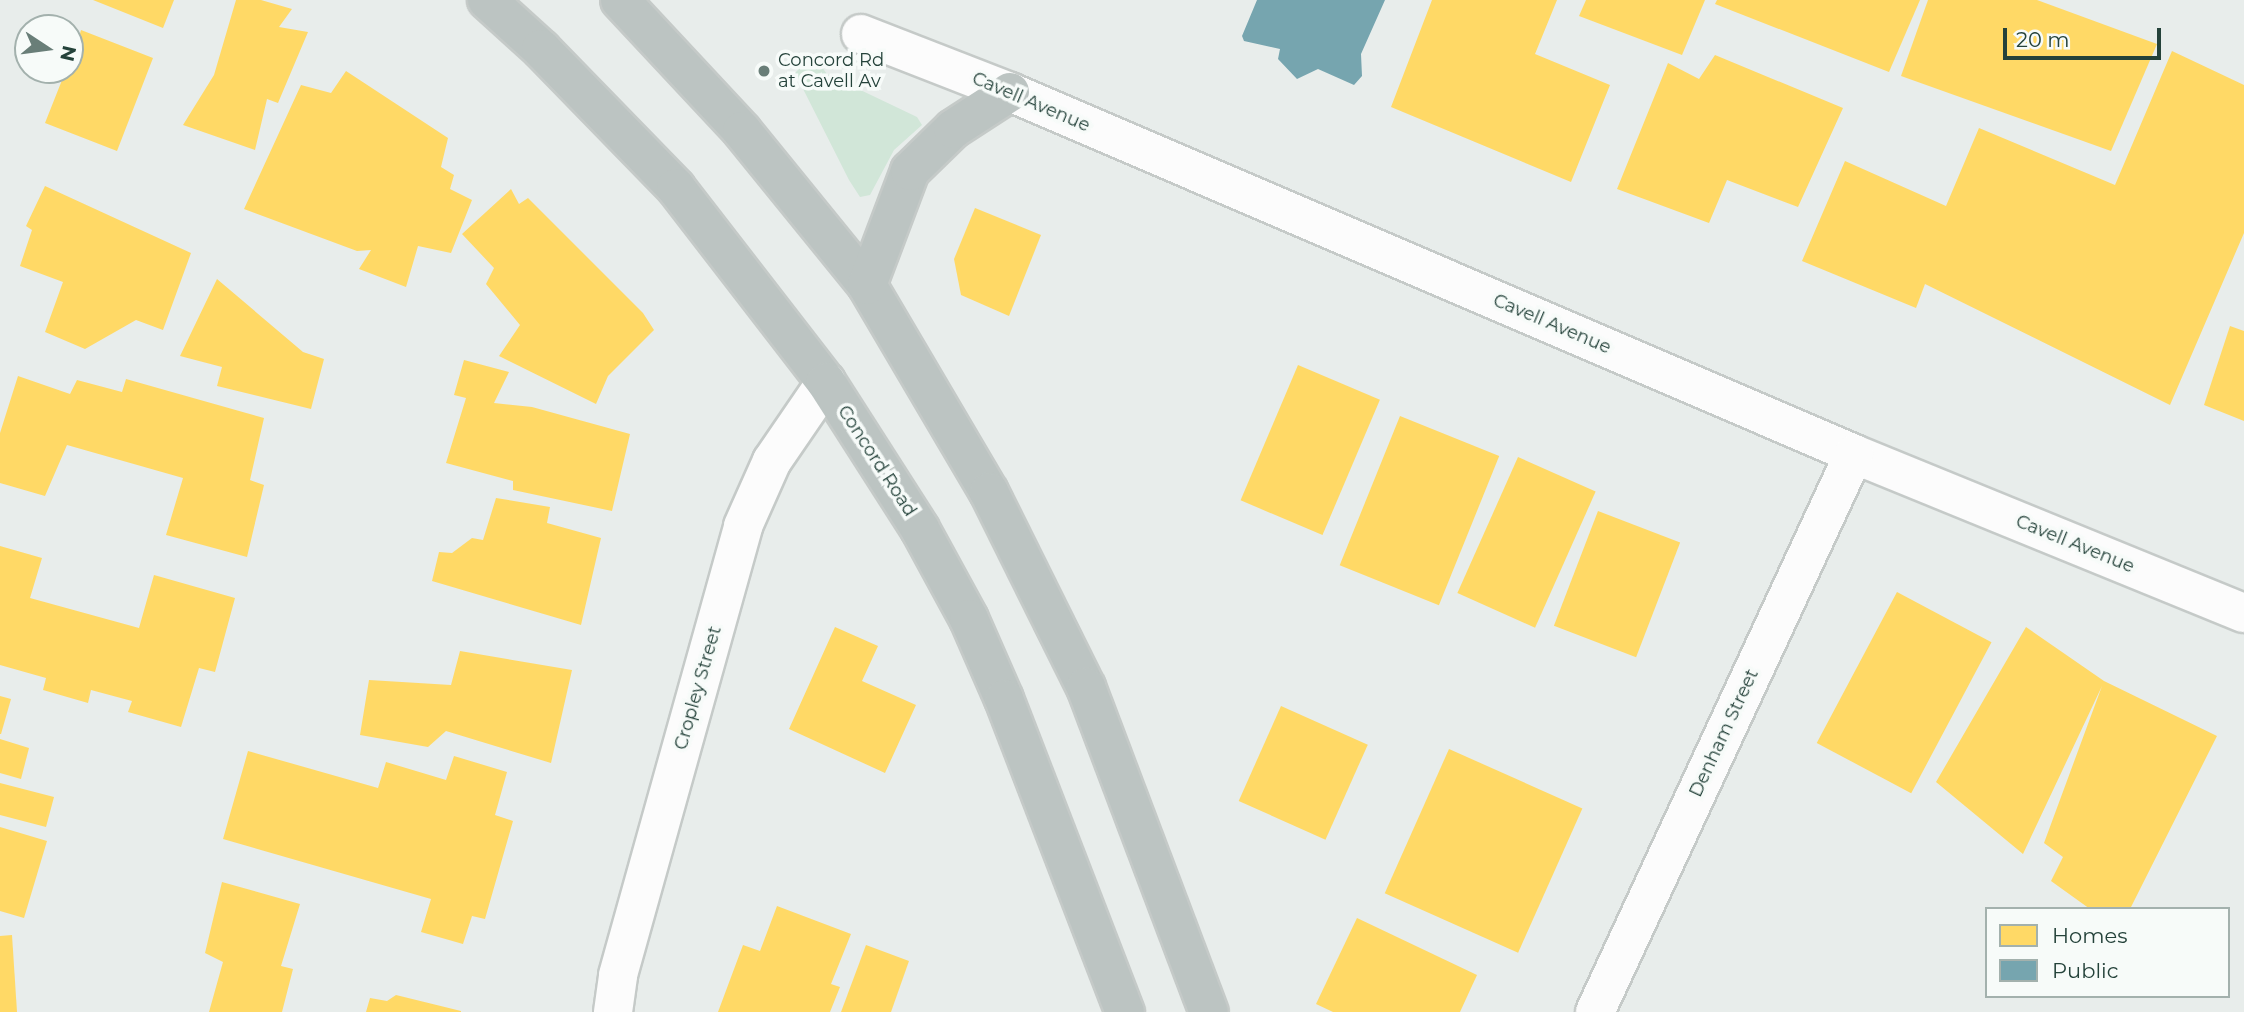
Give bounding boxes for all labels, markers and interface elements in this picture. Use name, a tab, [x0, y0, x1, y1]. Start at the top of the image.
north arrow	[14, 14, 84, 84]
scale bar	[2006, 14, 2164, 58]
text: 20 m	[2016, 27, 2070, 52]
text: N	[55, 43, 81, 63]
place label: Concord Rd at Cavell Av	[778, 50, 884, 92]
marker: Concord Rd at Cavell Av	[756, 63, 772, 79]
street label: Cavell Avenue	[969, 67, 1093, 137]
street label: Cavell Avenue	[1490, 289, 1614, 359]
street label: Concord Road	[833, 401, 921, 521]
street label: Cavell Avenue	[2013, 510, 2137, 578]
street label: Cropley Street	[670, 624, 726, 752]
street label: Denham Street	[1685, 665, 1763, 801]
legend	[1985, 907, 2230, 998]
text: Homes	[2052, 923, 2127, 948]
text: Public	[2052, 958, 2119, 983]

